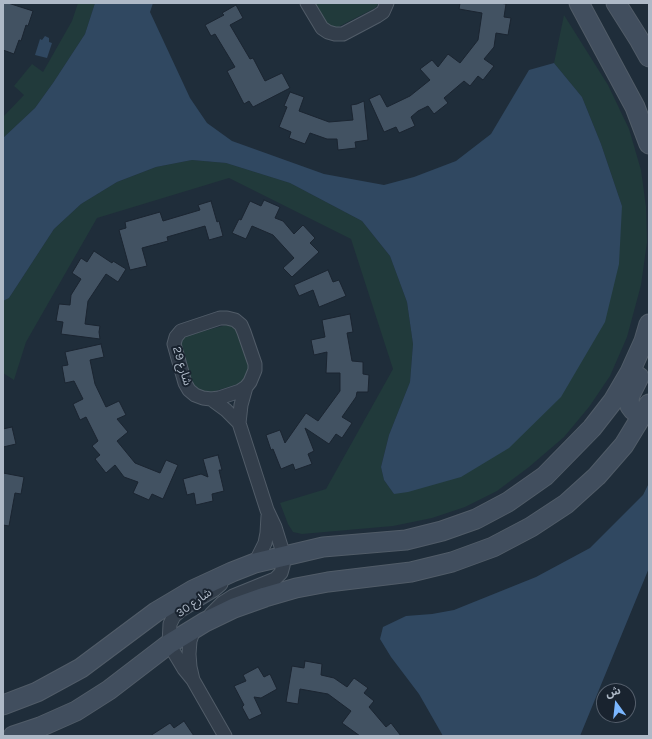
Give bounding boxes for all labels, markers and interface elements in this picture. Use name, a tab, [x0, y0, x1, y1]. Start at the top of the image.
street label: شارع 29	[169, 345, 195, 387]
street label: شارع 30	[173, 586, 215, 620]
north arrow	[596, 683, 636, 723]
text: ش	[604, 684, 622, 700]

